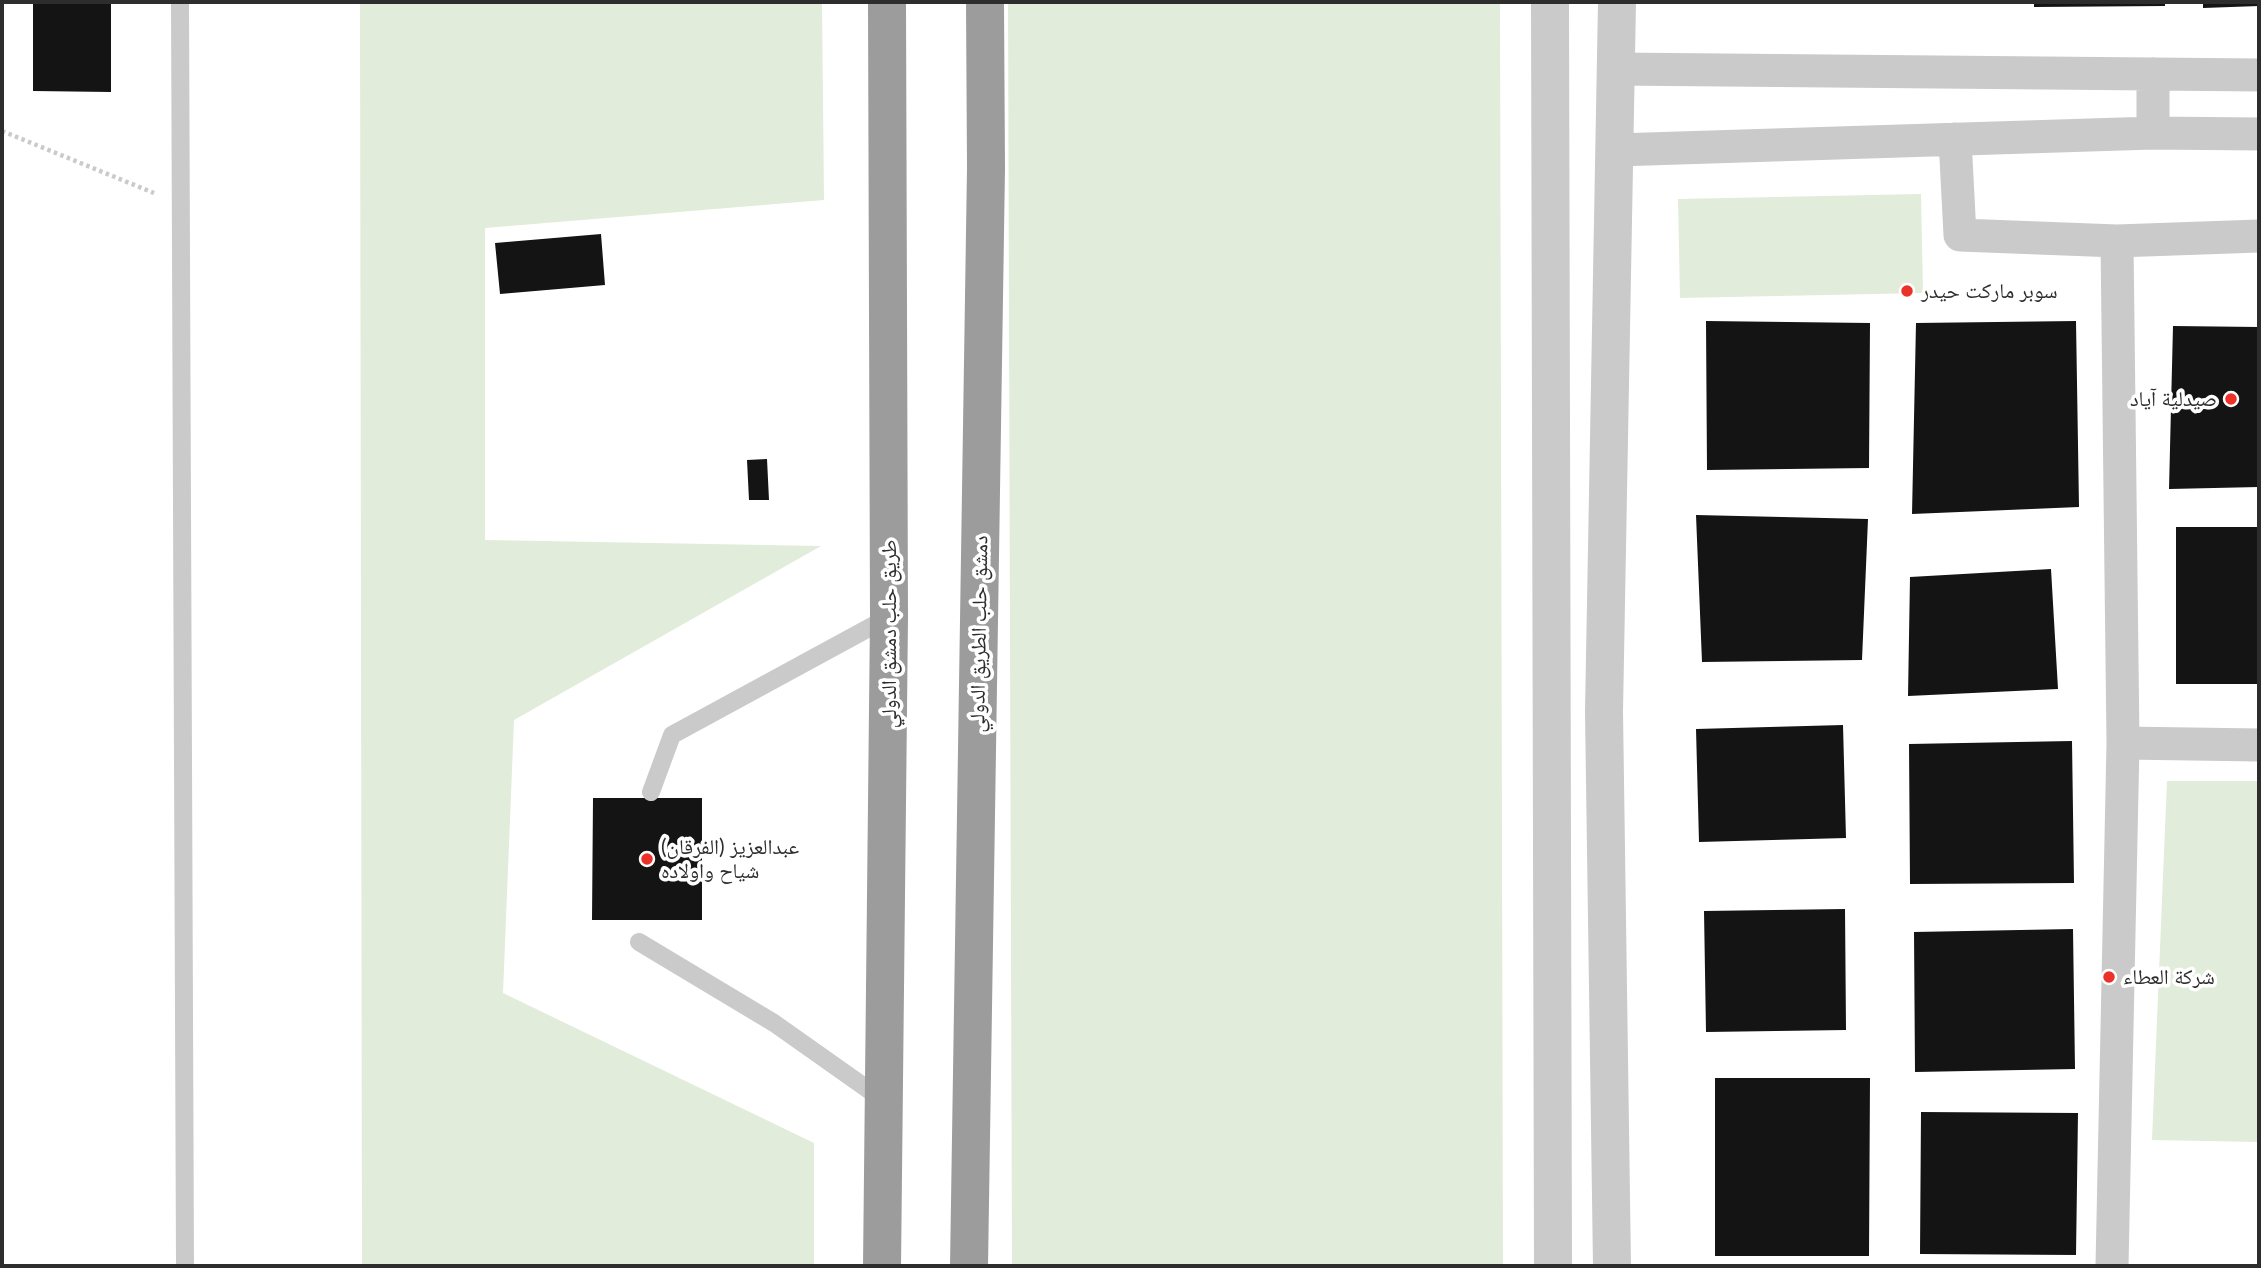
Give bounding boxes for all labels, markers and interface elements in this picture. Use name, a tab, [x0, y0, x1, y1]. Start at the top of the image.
place label: سوبر ماركت حيدر	[1921, 278, 2057, 304]
marker: سوبر ماركت حيدر	[1899, 283, 1915, 299]
place label: صيدلية آياد	[2130, 386, 2217, 412]
marker: صيدلية آياد	[2223, 391, 2239, 407]
street label: دمشق حلب الطريق الدولي	[965, 535, 993, 733]
street label: طريق حلب دمشق الدولي	[876, 540, 902, 728]
place label: (الفرقان) عبدالعزيز شياح واولاده	[661, 834, 799, 884]
marker: (الفرقان) عبدالعزيز شياح واولاده	[639, 851, 655, 867]
place label: شركة العطاء	[2123, 964, 2215, 990]
marker: شركة العطاء	[2101, 969, 2117, 985]

